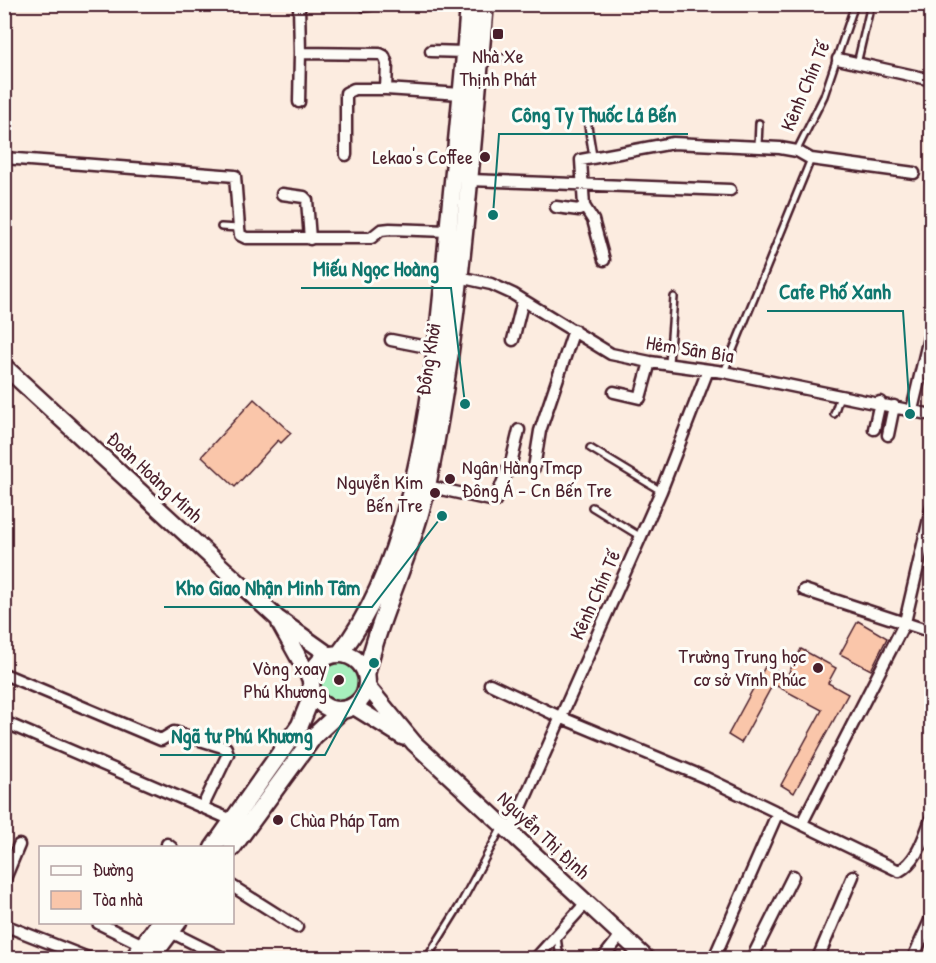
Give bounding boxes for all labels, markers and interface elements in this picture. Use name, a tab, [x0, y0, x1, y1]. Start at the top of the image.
marker: Nhà Xe Thịnh Phát	[491, 27, 505, 41]
street label: Kênh Chín Tế	[774, 36, 836, 135]
place label: Nhà Xe Thịnh Phát	[459, 42, 538, 92]
callout: Công Ty Thuốc Lá Bến	[499, 95, 688, 134]
text: Công Ty Thuốc Lá Bến	[511, 100, 677, 130]
place label: Lekao's Coffee	[372, 143, 473, 170]
marker: Lekao's Coffee	[478, 150, 492, 164]
callout: Miếu Ngọc Hoàng	[301, 249, 451, 288]
text: Miếu Ngọc Hoàng	[313, 254, 439, 284]
callout: Cafe Phố Xanh	[767, 272, 903, 311]
text: Cafe Phố Xanh	[779, 277, 891, 306]
street label: Đồng Khởi	[408, 321, 447, 397]
street label: Hẻm Sân Bia	[644, 328, 736, 369]
street label: Đoàn Hoàng Minh	[101, 425, 209, 528]
place label: Ngân Hàng Tmcp Đông Á - Cn Bến Tre	[462, 453, 612, 503]
place label: Nguyễn Kim Bến Tre	[337, 468, 423, 518]
marker: Ngân Hàng Tmcp Đông Á - Cn Bến Tre	[443, 472, 457, 486]
marker: Nguyễn Kim Bến Tre	[428, 486, 442, 500]
street label: Kênh Chín Tế	[563, 545, 627, 644]
callout: Kho Giao Nhận Minh Tâm	[164, 568, 372, 607]
text: Kho Giao Nhận Minh Tâm	[176, 573, 360, 602]
place label: Trường Trung học cơ sở Vĩnh Phúc	[679, 642, 806, 692]
place label: Vòng xoay Phú Khương	[244, 654, 327, 704]
marker: Trường Trung học cơ sở Vĩnh Phúc	[811, 661, 825, 675]
marker: Vòng xoay Phú Khương	[332, 673, 346, 687]
callout: Ngã tư Phú Khương	[160, 716, 325, 755]
text: Ngã tư Phú Khương	[171, 721, 313, 751]
street label: Nguyễn Thị Định	[492, 785, 596, 885]
place label: Chùa Pháp Tam	[290, 806, 400, 833]
marker: Chùa Pháp Tam	[271, 813, 285, 827]
legend	[39, 846, 234, 924]
text: Đường	[93, 857, 134, 882]
text: Tòa nhà	[93, 887, 143, 912]

